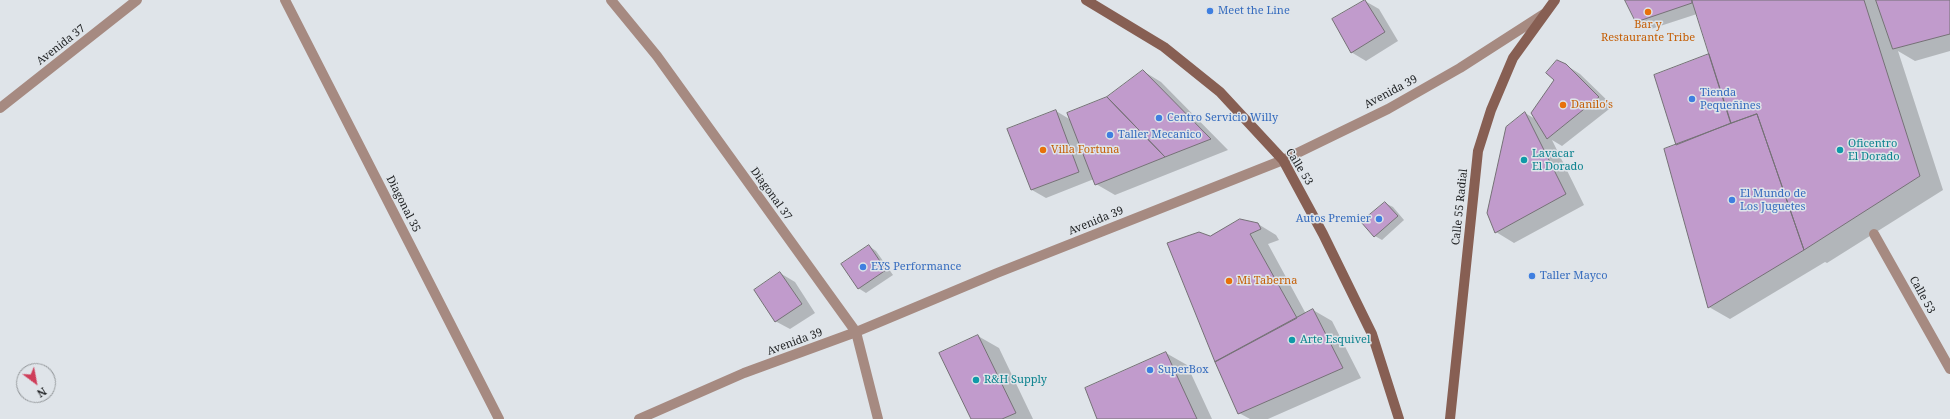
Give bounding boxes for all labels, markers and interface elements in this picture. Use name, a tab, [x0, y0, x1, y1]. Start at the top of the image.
place label: Meet the Line	[1218, 4, 1290, 18]
marker: Meet the Line	[1205, 6, 1215, 16]
marker: Bar y Restaurante Tribe	[1643, 7, 1653, 17]
place label: Bar y Restaurante Tribe	[1601, 18, 1695, 44]
street label: Avenida 37	[34, 22, 88, 68]
street label: Avenida 39	[1362, 73, 1420, 111]
place label: Tienda Pequeñines	[1700, 86, 1761, 112]
marker: Tienda Pequeñines	[1687, 94, 1697, 104]
place label: Danilo's	[1571, 98, 1613, 112]
marker: Danilo's	[1558, 100, 1568, 110]
place label: Centro Servicio Willy	[1167, 111, 1278, 125]
marker: Centro Servicio Willy	[1154, 113, 1164, 123]
place label: Taller Mecanico	[1118, 128, 1202, 142]
marker: Taller Mecanico	[1105, 130, 1115, 140]
place label: Oficentro El Dorado	[1848, 137, 1900, 163]
place label: Villa Fortuna	[1051, 143, 1120, 157]
marker: Villa Fortuna	[1038, 145, 1048, 155]
marker: Oficentro El Dorado	[1835, 145, 1845, 155]
street label: Calle 53	[1283, 146, 1315, 188]
place label: Lavacar El Dorado	[1532, 147, 1584, 173]
marker: Lavacar El Dorado	[1519, 155, 1529, 165]
street label: Diagonal 37	[747, 165, 795, 223]
street label: Calle 55 Radial	[1449, 168, 1471, 246]
street label: Diagonal 35	[383, 173, 423, 235]
place label: El Mundo de Los Juguetes	[1740, 187, 1806, 213]
marker: El Mundo de Los Juguetes	[1727, 195, 1737, 205]
street label: Avenida 39	[1067, 204, 1125, 238]
place label: Autos Premier	[1296, 212, 1371, 226]
marker: Autos Premier	[1374, 214, 1384, 224]
place label: EYS Performance	[871, 260, 961, 274]
marker: EYS Performance	[858, 262, 868, 272]
place label: Taller Mayco	[1540, 269, 1608, 283]
marker: Taller Mayco	[1527, 271, 1537, 281]
place label: Mi Taberna	[1237, 274, 1297, 288]
street label: Calle 53	[1906, 274, 1938, 316]
marker: Mi Taberna	[1224, 276, 1234, 286]
street label: Avenida 39	[765, 326, 825, 358]
place label: Arte Esquivel	[1300, 333, 1370, 347]
marker: Arte Esquivel	[1287, 335, 1297, 345]
north arrow	[16, 363, 56, 403]
place label: SuperBox	[1158, 363, 1209, 377]
marker: SuperBox	[1145, 365, 1155, 375]
place label: R&H Supply	[984, 373, 1047, 387]
marker: R&H Supply	[971, 375, 981, 385]
text: N	[34, 384, 50, 401]

